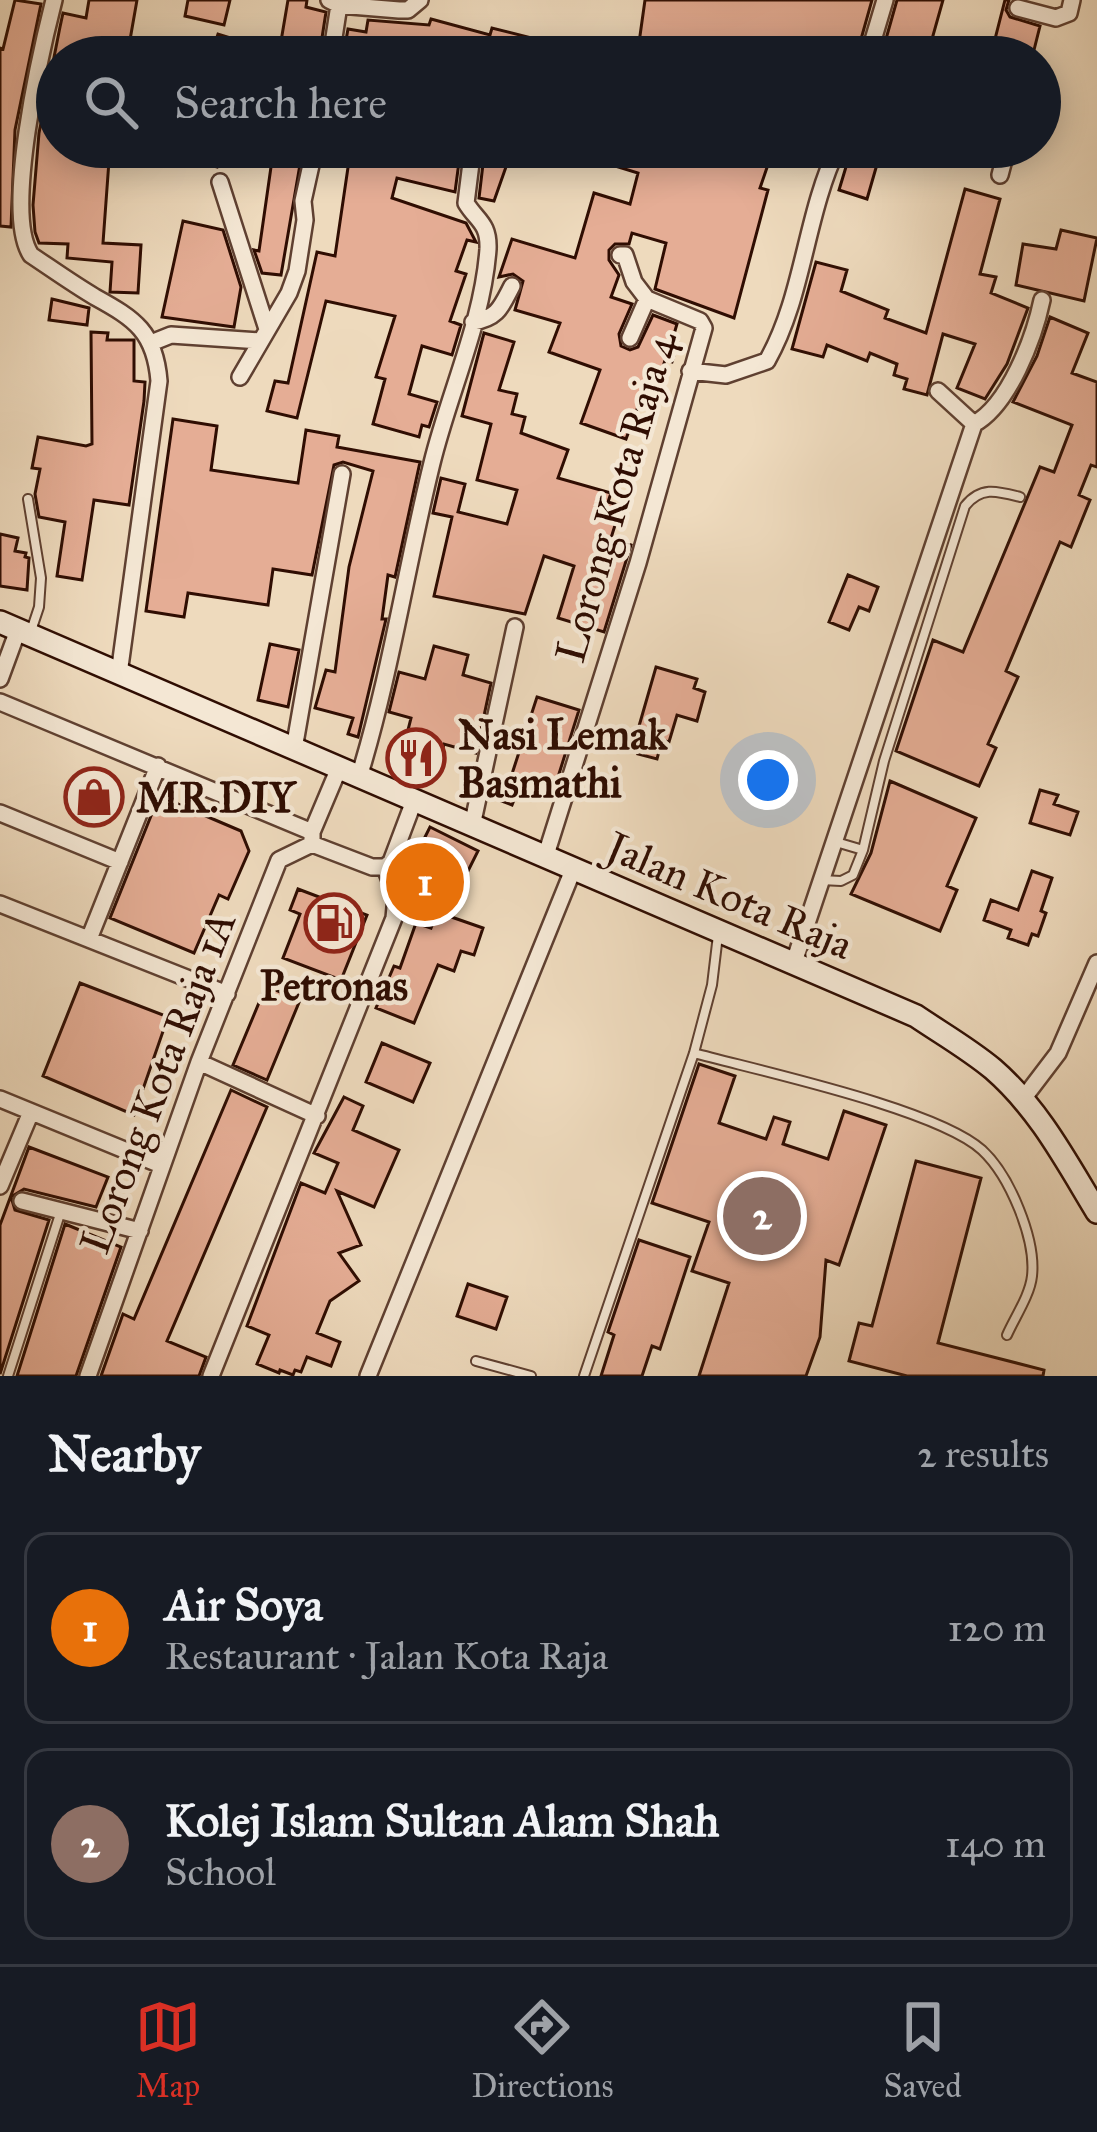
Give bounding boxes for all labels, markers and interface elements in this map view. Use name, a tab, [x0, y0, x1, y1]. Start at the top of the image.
search box	[36, 36, 1061, 168]
icon: search	[78, 69, 144, 135]
text: Search here	[174, 75, 387, 130]
street label: Lorong Kota Raja 4	[544, 325, 688, 668]
place label: Nasi Lemak Basmathi	[458, 709, 669, 809]
restaurant icon: Nasi Lemak Basmathi	[385, 727, 447, 789]
your location	[738, 750, 798, 810]
shop icon: MR.DIY	[63, 766, 125, 828]
place label: MR.DIY	[136, 772, 298, 824]
street label: Jalan Kota Raja	[595, 819, 861, 971]
pin: 1	[386, 837, 464, 927]
fuel station icon: Petronas	[303, 892, 365, 954]
street label: Lorong Kota Raja 1A	[69, 904, 247, 1261]
place label: Petronas	[260, 960, 408, 1012]
pin: 2	[723, 1171, 801, 1261]
text: Nearby	[48, 1423, 200, 1485]
text: 2 results	[917, 1430, 1049, 1478]
text: Air Soya	[165, 1577, 323, 1632]
text: 1	[82, 1604, 98, 1652]
text: 120 m	[947, 1604, 1046, 1652]
text: Restaurant · Jalan Kota Raja	[165, 1632, 608, 1680]
text: Kolej Islam Sultan Alam Shah	[165, 1793, 719, 1848]
text: 2	[80, 1820, 100, 1868]
text: 140 m	[945, 1820, 1046, 1868]
text: School	[165, 1848, 276, 1896]
tab: Map	[135, 1994, 201, 2106]
tab: Directions	[471, 1994, 613, 2106]
tab: Saved	[884, 1994, 962, 2106]

